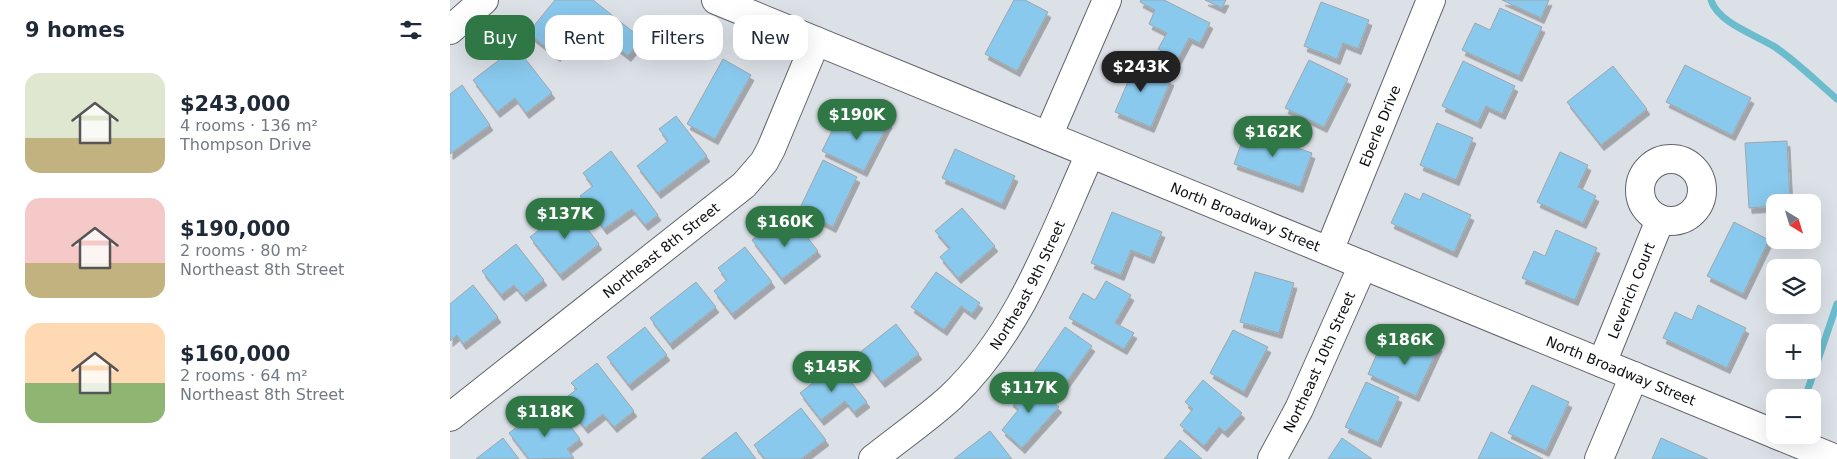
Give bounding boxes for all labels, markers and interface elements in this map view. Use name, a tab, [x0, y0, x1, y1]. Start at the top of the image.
chip: Buy	[465, 15, 535, 60]
chip: Rent	[545, 15, 623, 60]
chip: Filters	[633, 15, 723, 60]
chip: New	[733, 15, 808, 60]
icon: filters	[397, 16, 425, 44]
text: 9 homes	[25, 18, 125, 42]
pin: $243K	[1106, 51, 1176, 93]
text: $243K	[1113, 57, 1169, 76]
street label: Eberle Drive	[1356, 83, 1404, 169]
text: $243,000	[180, 92, 290, 116]
icon: home	[65, 93, 125, 153]
pin: $190K	[822, 98, 892, 141]
text: $190K	[829, 105, 885, 124]
text: 4 rooms · 136 m²	[180, 116, 318, 135]
pin: $162K	[1238, 116, 1308, 158]
text: $162K	[1245, 122, 1301, 141]
text: Thompson Drive	[180, 135, 311, 154]
street label: North Broadway Street	[1168, 179, 1323, 255]
north arrow	[1766, 194, 1821, 249]
map controls	[1766, 194, 1821, 444]
pin: $137K	[530, 198, 600, 240]
street label: Northeast 8th Street	[600, 199, 723, 301]
text: $137K	[537, 204, 593, 223]
pin: $160K	[750, 206, 820, 248]
text: $160K	[757, 212, 813, 231]
text: $190,000	[180, 217, 290, 241]
icon: home	[65, 218, 125, 278]
street label: Northeast 9th Street	[986, 218, 1068, 353]
street label: Leverich Court	[1605, 240, 1658, 341]
text: 2 rooms · 80 m²	[180, 241, 308, 260]
button: layers	[1766, 259, 1821, 314]
text: Northeast 8th Street	[180, 260, 344, 279]
street label: Northeast 10th Street	[1280, 289, 1358, 435]
pin: $186K	[1370, 324, 1440, 366]
button: +	[1766, 324, 1821, 379]
text: $186K	[1377, 330, 1433, 349]
street label: North Broadway Street	[1544, 333, 1699, 409]
text: $160,000	[180, 342, 290, 366]
icon: home	[65, 343, 125, 403]
pin: $145K	[797, 350, 867, 393]
text: $145K	[804, 357, 860, 376]
text: 2 rooms · 64 m²	[180, 366, 308, 385]
pin: $117K	[994, 372, 1064, 414]
text: $117K	[1001, 378, 1057, 397]
text: Northeast 8th Street	[180, 385, 344, 404]
button: −	[1766, 389, 1821, 444]
pin: $118K	[510, 396, 580, 438]
text: $118K	[517, 402, 573, 421]

